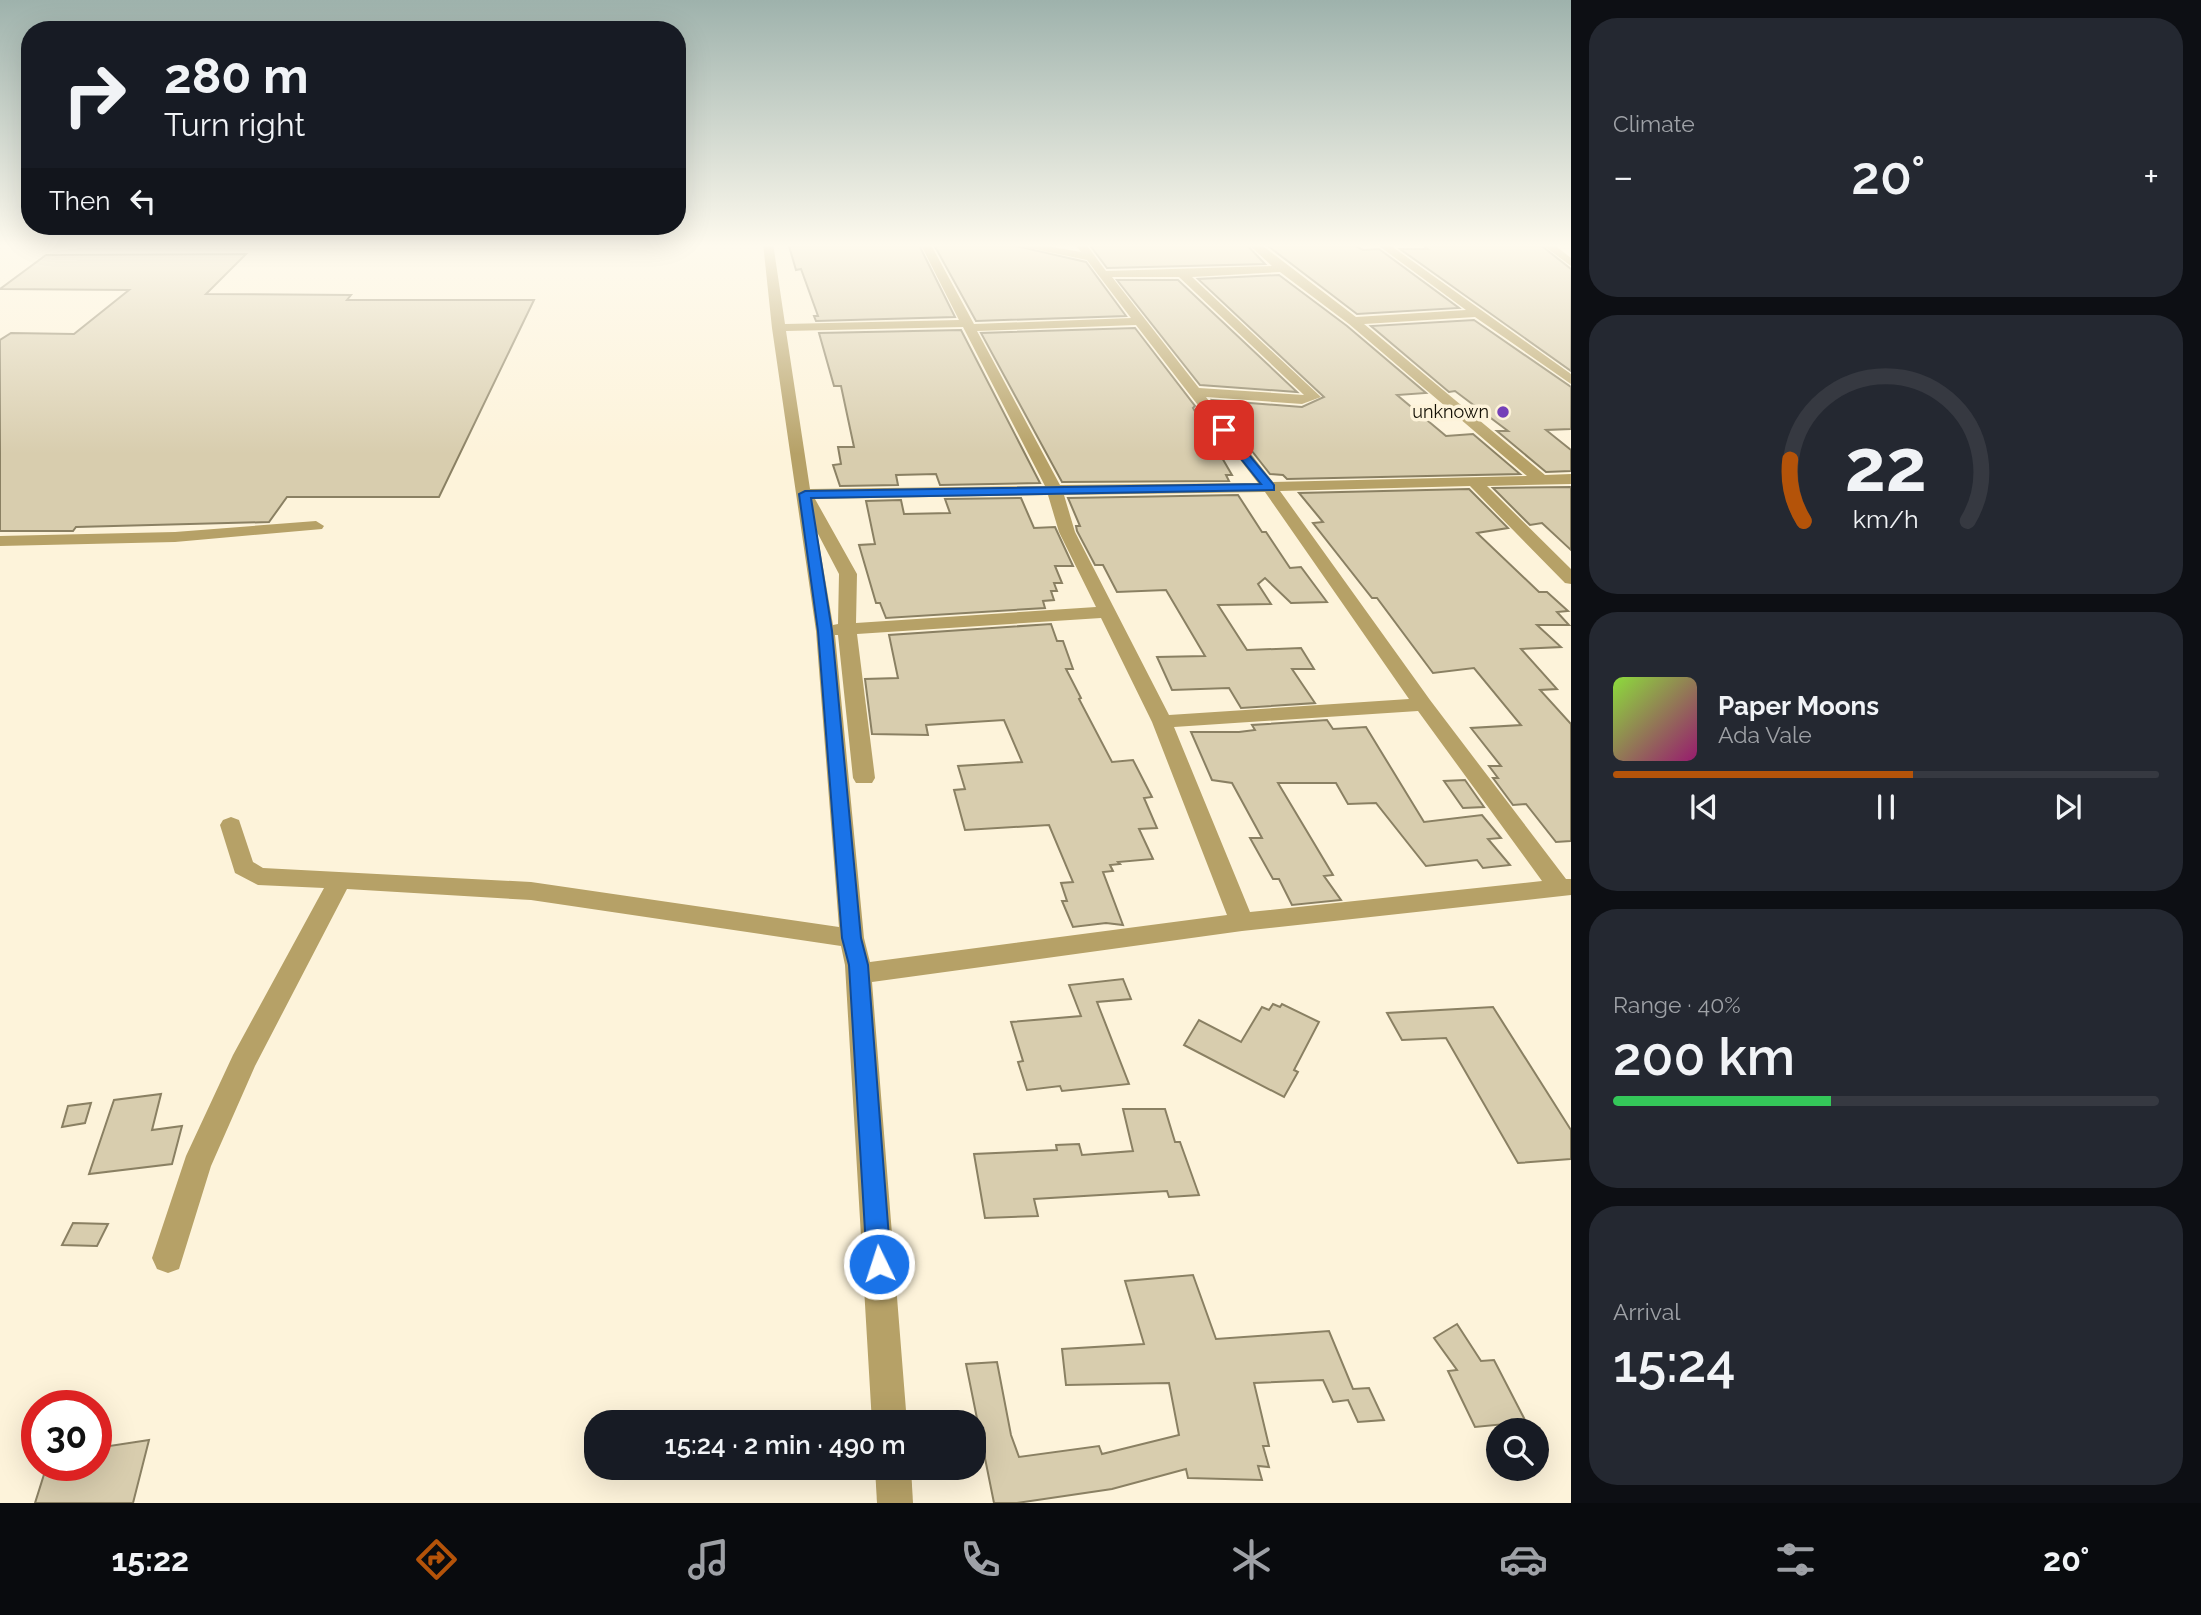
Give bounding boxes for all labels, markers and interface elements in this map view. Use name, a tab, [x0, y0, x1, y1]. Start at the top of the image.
text: 280 m	[164, 47, 309, 104]
icon: right	[49, 49, 140, 140]
text: Turn right	[164, 106, 305, 143]
text: Climate	[1613, 110, 1695, 137]
text: 20°	[1851, 145, 1925, 206]
text: −	[1613, 154, 1633, 199]
text: +	[2143, 154, 2159, 199]
icon: left	[124, 182, 162, 220]
text: Then	[49, 186, 110, 216]
pin	[1194, 400, 1254, 460]
place label: unknown	[1412, 401, 1489, 422]
marker: unknown	[1495, 404, 1511, 420]
icon: arrive	[1205, 411, 1243, 449]
text: 22	[1845, 423, 1927, 508]
text: km/h	[1853, 503, 1919, 533]
text: Paper Moons	[1718, 691, 1879, 721]
text: Ada Vale	[1718, 721, 1812, 748]
icon: previous	[1685, 788, 1723, 826]
icon: pause	[1867, 788, 1905, 826]
icon: next	[2049, 788, 2087, 826]
text: Range · 40%	[1613, 991, 1741, 1018]
text: 200 km	[1613, 1026, 1795, 1087]
position arrow	[842, 1227, 916, 1301]
text: Arrival	[1613, 1298, 1680, 1325]
text: 15:24	[1613, 1333, 1736, 1394]
speed limit sign: 30	[21, 1390, 112, 1481]
map controls	[1486, 1418, 1549, 1481]
button: search	[1486, 1418, 1549, 1481]
text: 15:24 · 2 min · 490 m	[664, 1430, 906, 1460]
icon: directions	[412, 1535, 461, 1584]
icon: music	[684, 1535, 733, 1584]
icon: phone	[956, 1535, 1005, 1584]
icon: climate	[1227, 1535, 1276, 1584]
icon: car	[1499, 1535, 1548, 1584]
icon: filters	[1771, 1535, 1820, 1584]
text: 15:22	[111, 1541, 189, 1578]
text: 20°	[2043, 1541, 2089, 1578]

